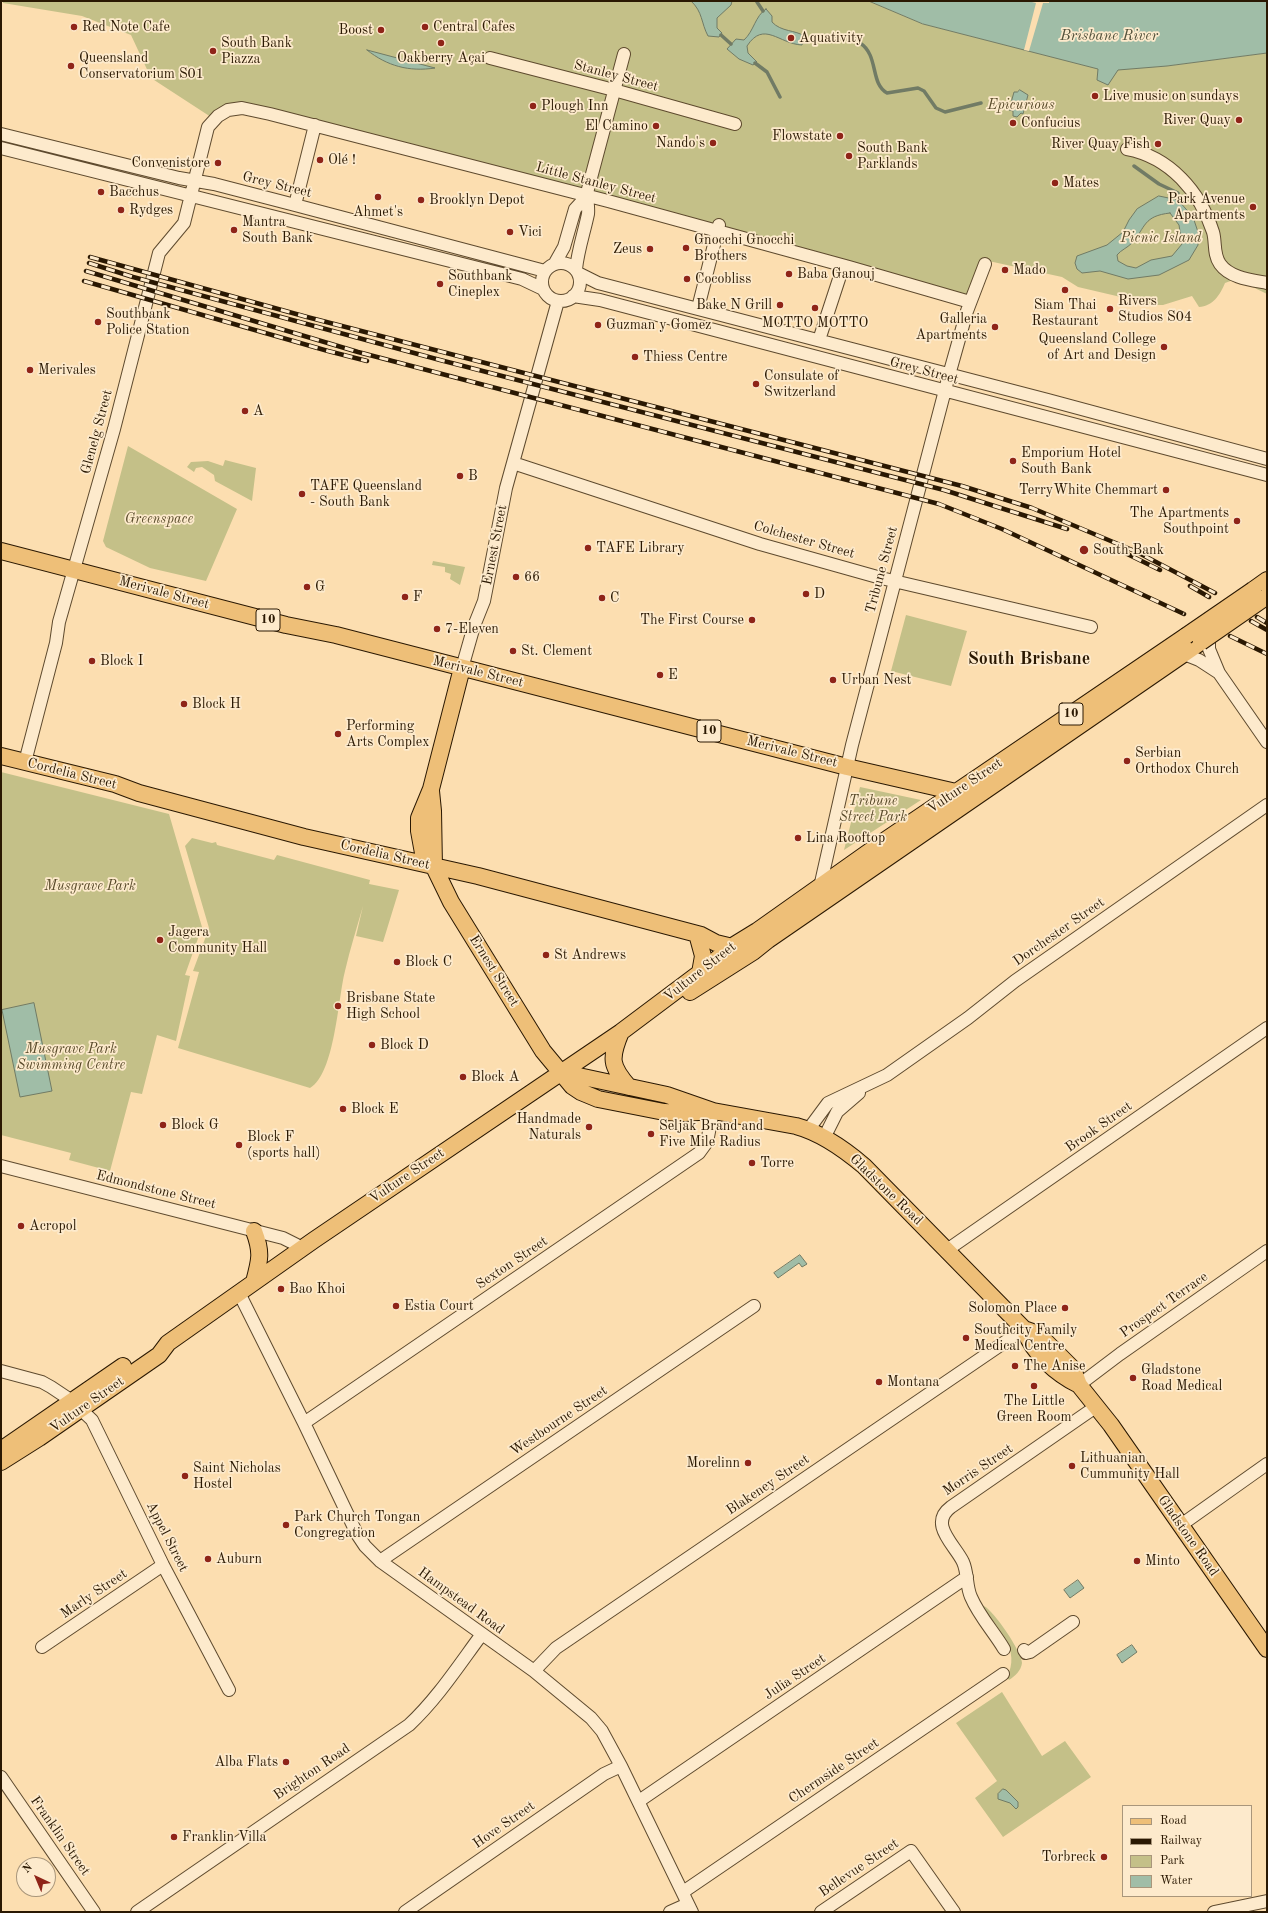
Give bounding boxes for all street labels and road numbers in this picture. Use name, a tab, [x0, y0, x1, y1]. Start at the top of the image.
street label: Stanley Street	[572, 57, 660, 95]
street label: Little Stanley Street	[534, 159, 658, 207]
street label: Grey Street	[241, 168, 313, 202]
street label: Grey Street	[888, 354, 960, 388]
street label: Glenelg Street	[78, 388, 116, 476]
street label: Ernest Street	[479, 503, 511, 587]
street label: Colchester Street	[751, 518, 857, 562]
street label: Tribune Street	[862, 525, 902, 615]
street label: Merivale Street	[117, 573, 211, 613]
road number: 10	[256, 609, 280, 631]
street label: Merivale Street	[431, 653, 525, 691]
road number: 10	[1059, 703, 1083, 725]
road number: 10	[697, 720, 721, 742]
street label: Merivale Street	[745, 733, 839, 771]
street label: Cordelia Street	[26, 755, 118, 793]
street label: Vulture Street	[924, 755, 1006, 817]
street label: Cordelia Street	[339, 837, 431, 873]
street label: Dorchester Street	[1010, 894, 1108, 970]
street label: Ernest Street	[465, 932, 523, 1010]
street label: Vulture Street	[661, 939, 739, 1005]
street label: Brook Street	[1062, 1098, 1136, 1156]
street label: Vulture Street	[366, 1145, 448, 1207]
street label: Gladstone Road	[846, 1151, 926, 1229]
street label: Edmondstone Street	[94, 1167, 218, 1213]
street label: Sexton Street	[473, 1233, 551, 1293]
street label: Prospect Terrace	[1117, 1268, 1211, 1342]
street label: Vulture Street	[47, 1373, 127, 1437]
street label: Westbourne Street	[507, 1382, 611, 1460]
street label: Morris Street	[940, 1440, 1016, 1500]
street label: Blakeney Street	[723, 1451, 813, 1519]
street label: Gladstone Road	[1154, 1492, 1222, 1580]
street label: Appel Street	[142, 1499, 192, 1575]
street label: Hampstead Road	[414, 1564, 508, 1638]
street label: Marly Street	[58, 1566, 130, 1622]
street label: Julia Street	[761, 1650, 829, 1704]
street label: Chermside Street	[786, 1735, 882, 1807]
street label: Brighton Road	[270, 1740, 354, 1804]
street label: Franklin Street	[26, 1793, 94, 1879]
street label: Hove Street	[470, 1798, 538, 1852]
street label: Bellevue Street	[816, 1835, 902, 1901]

